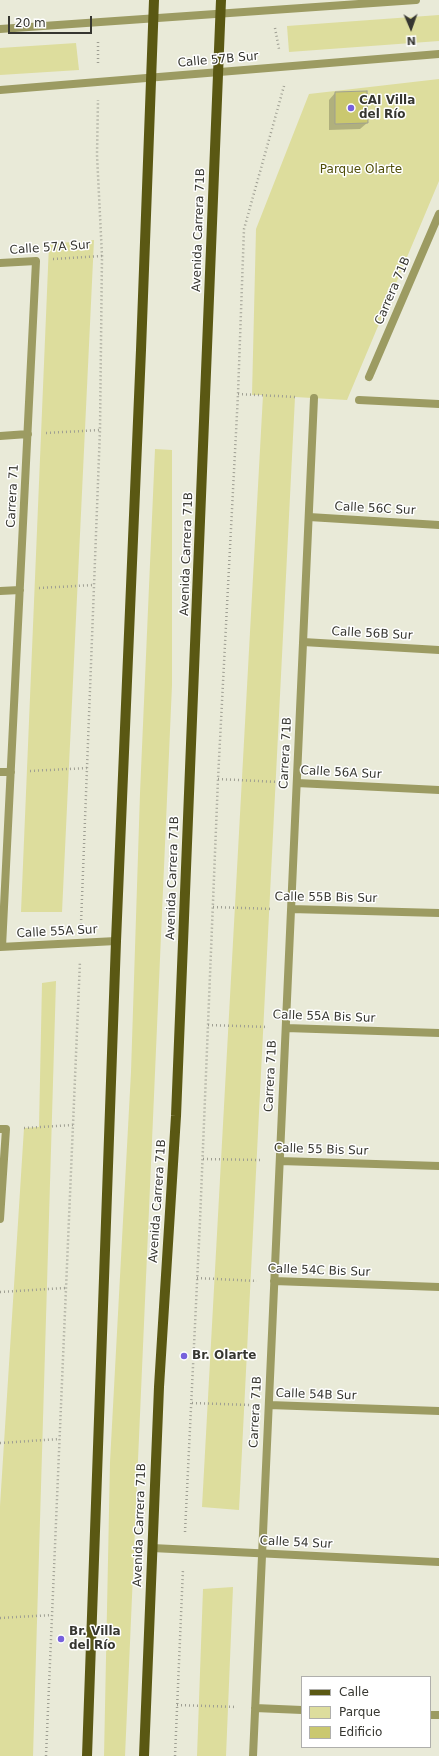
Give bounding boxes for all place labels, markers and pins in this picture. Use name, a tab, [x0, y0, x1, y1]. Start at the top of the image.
place label: CAI Villa del Río	[359, 94, 415, 122]
marker: CAI Villa del Río	[346, 103, 356, 113]
place label: Br. Olarte	[192, 1349, 256, 1363]
marker: Br. Olarte	[179, 1351, 189, 1361]
place label: Br. Villa del Río	[69, 1625, 121, 1653]
marker: Br. Villa del Río	[56, 1634, 66, 1644]

